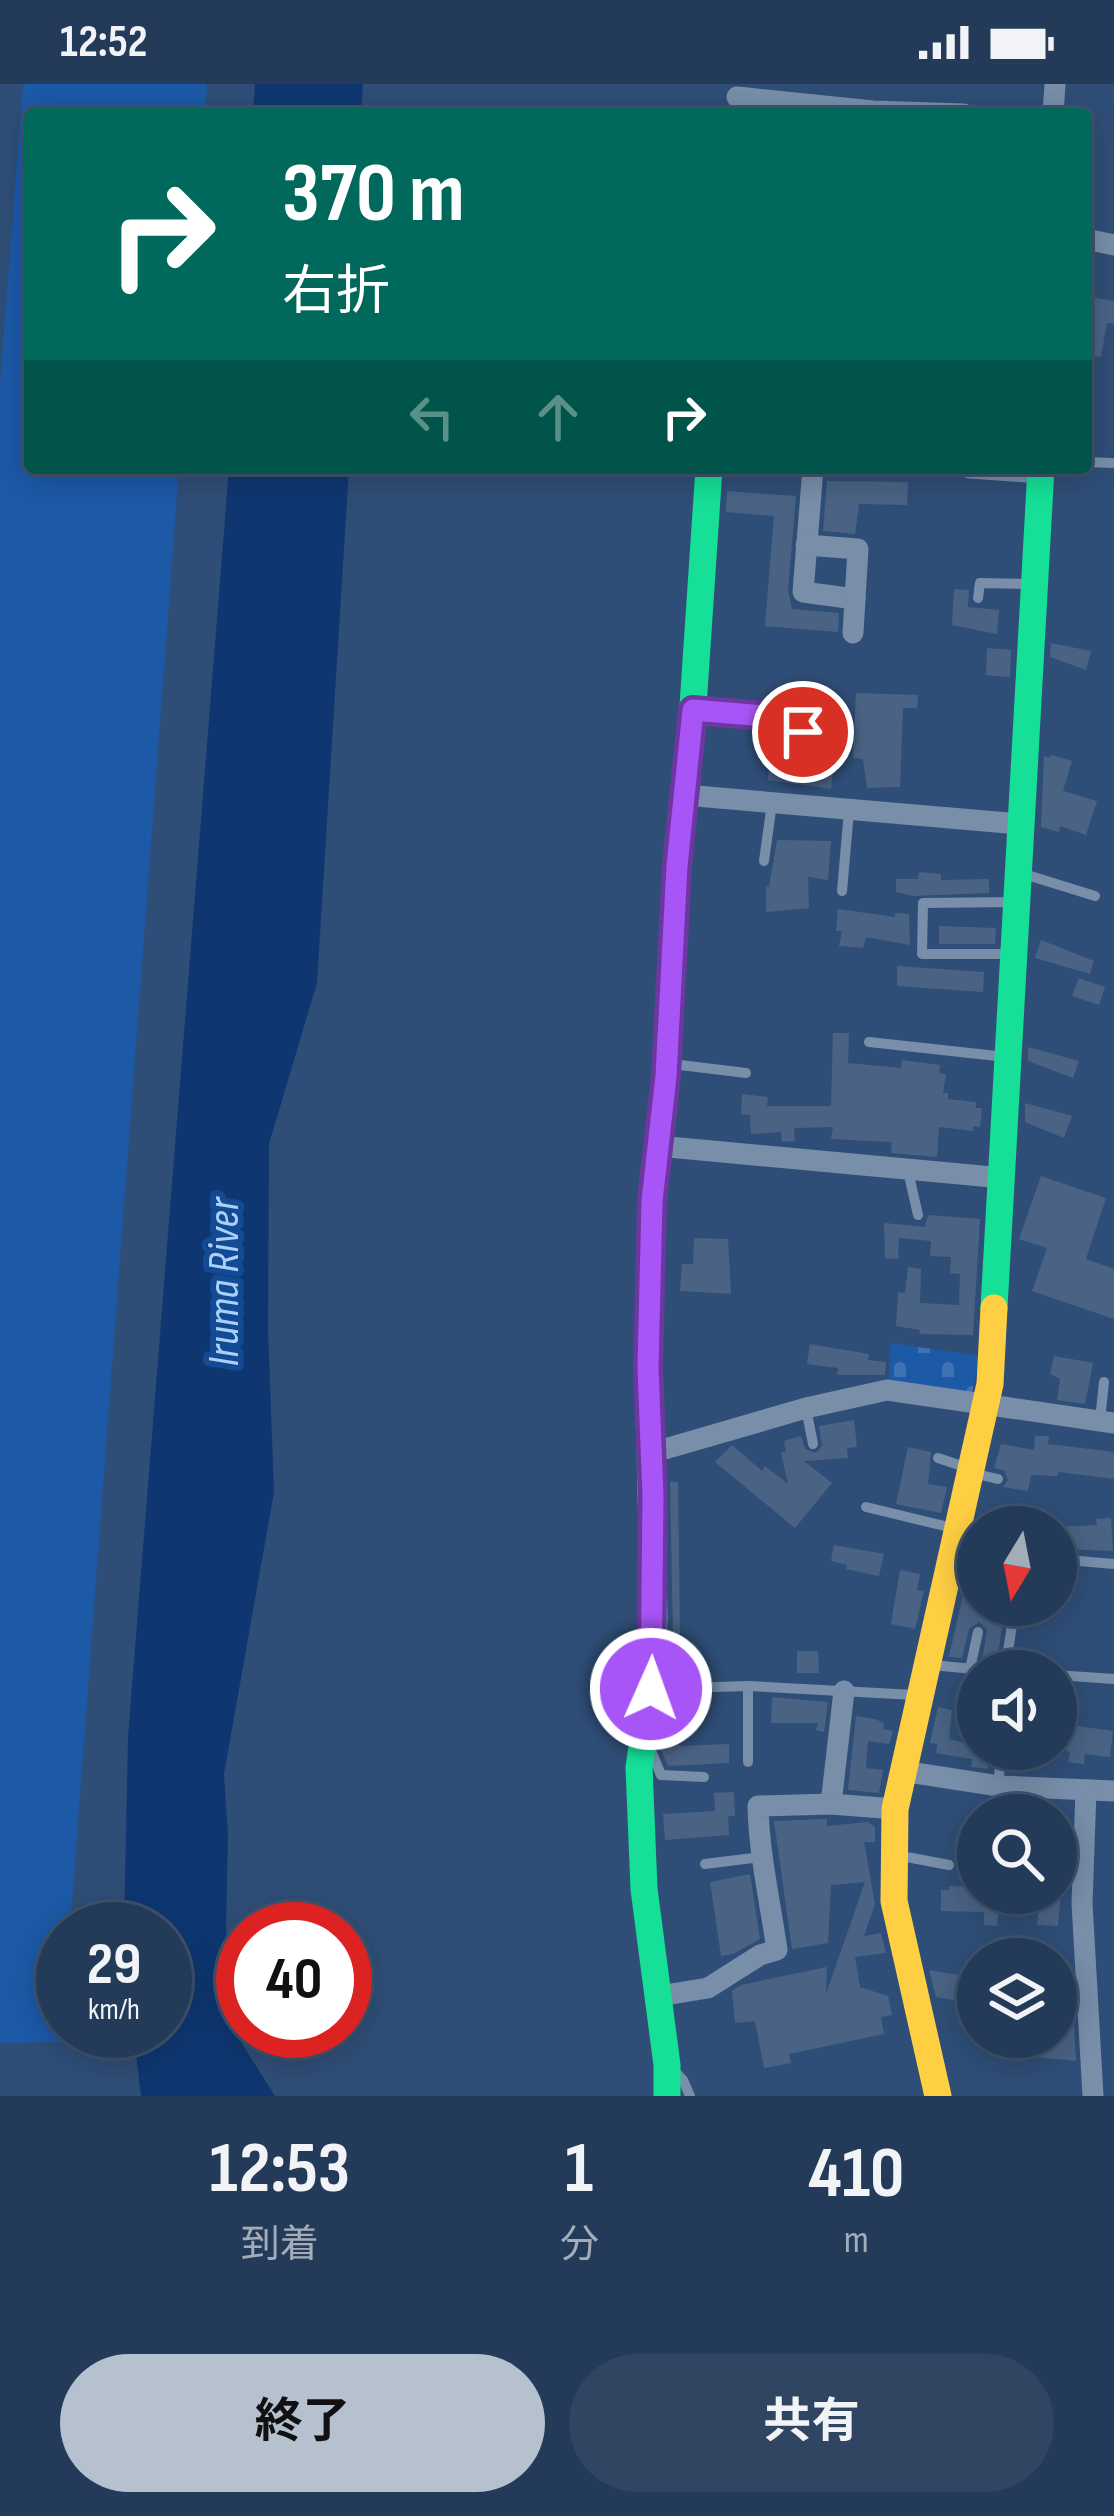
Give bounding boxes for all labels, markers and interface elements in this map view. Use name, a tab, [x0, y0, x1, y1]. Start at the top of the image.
text: 12:52	[60, 15, 147, 70]
text: 370 m	[282, 144, 465, 245]
icon: right	[84, 156, 240, 312]
text: 右折	[282, 260, 390, 325]
icon: left	[399, 384, 465, 450]
icon: ahead	[525, 384, 591, 450]
icon: right	[651, 384, 717, 450]
pin	[752, 681, 854, 783]
icon: arrive	[770, 699, 836, 765]
water label: Iruma River	[197, 1196, 252, 1366]
north arrow	[957, 1506, 1077, 1626]
map controls	[957, 1506, 1077, 2058]
position arrow	[588, 1626, 714, 1752]
button: sound	[957, 1650, 1077, 1770]
button: search	[957, 1794, 1077, 1914]
speed limit sign: 40	[216, 1902, 372, 2058]
text: 29	[87, 1929, 141, 2001]
button: layers	[957, 1938, 1077, 2058]
text: km/h	[88, 1992, 140, 2028]
text: 12:53	[210, 2126, 350, 2213]
text: 1	[565, 2126, 593, 2213]
text: 410	[808, 2131, 904, 2218]
text: m	[844, 2217, 869, 2264]
text: 到着	[241, 2222, 319, 2269]
text: 分	[560, 2222, 599, 2269]
button: 終了	[60, 2354, 545, 2492]
button: 共有	[569, 2354, 1054, 2492]

